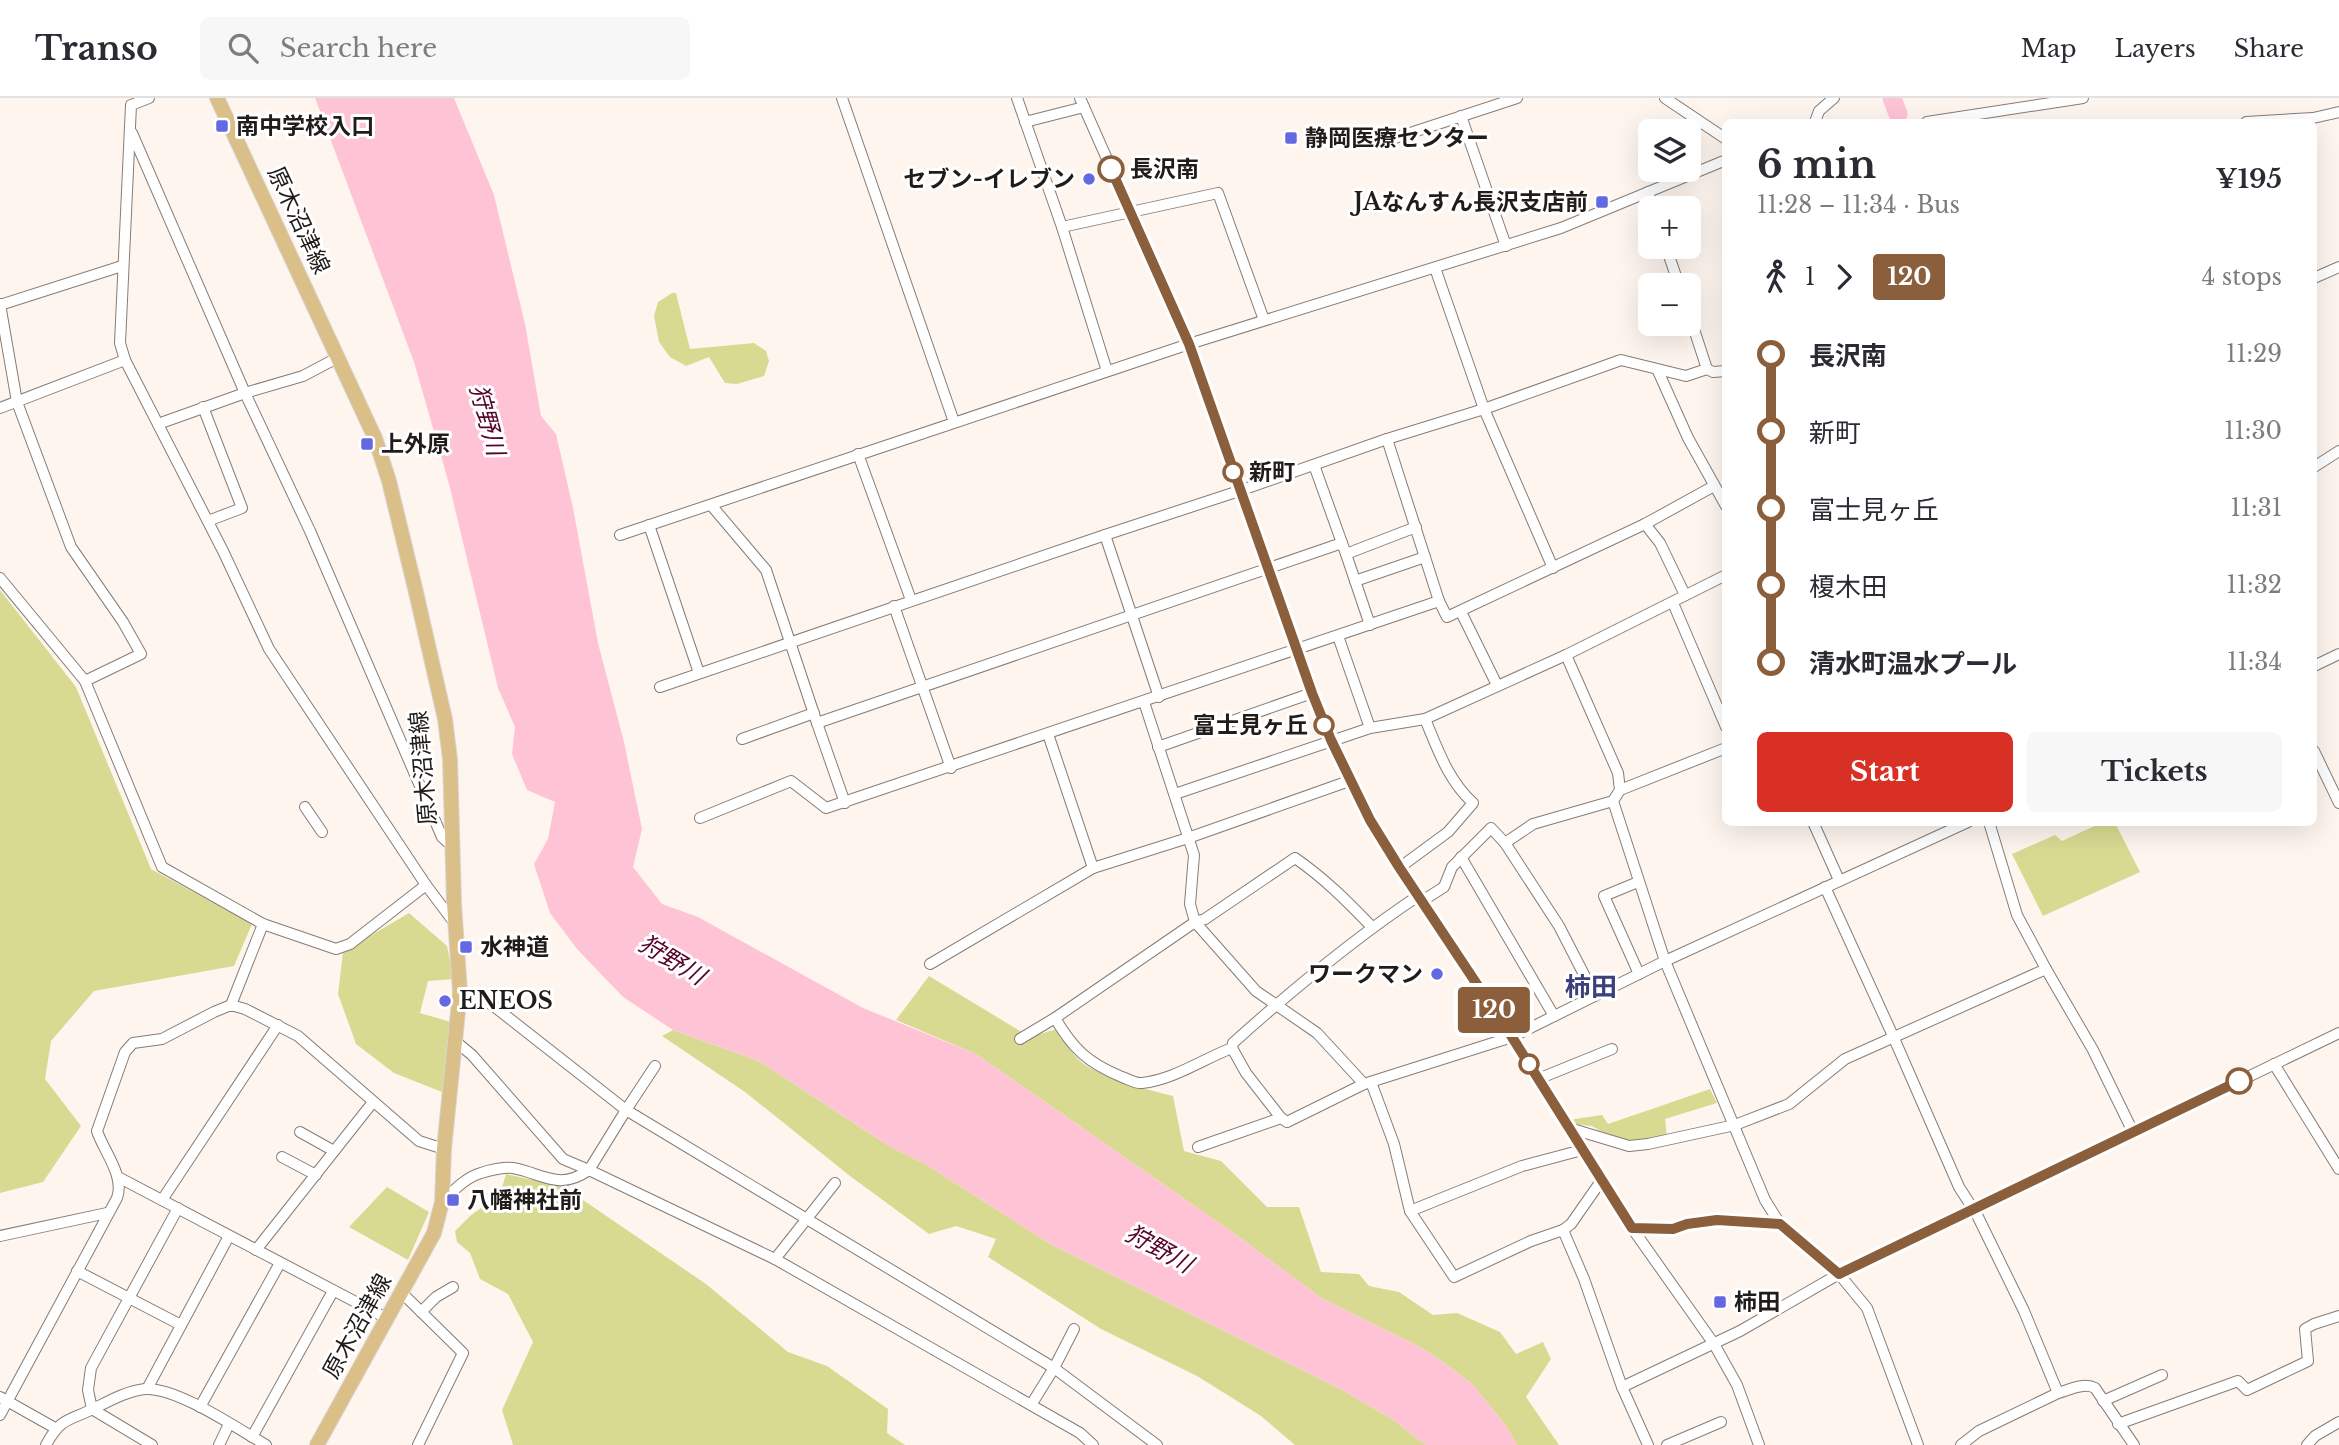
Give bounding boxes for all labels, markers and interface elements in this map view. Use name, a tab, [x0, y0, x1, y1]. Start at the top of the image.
search box	[200, 17, 690, 80]
text: Transo	[35, 28, 158, 69]
icon: search	[224, 29, 262, 67]
text: Search here	[280, 32, 437, 64]
text: Map	[2021, 34, 2077, 63]
text: Layers	[2115, 34, 2196, 63]
text: Share	[2234, 34, 2304, 63]
place label: 南中学校入口	[236, 112, 374, 140]
marker: 南中学校入口	[214, 118, 230, 134]
map controls	[1638, 119, 1701, 336]
button: layers	[1638, 119, 1701, 182]
place label: 静岡医療センター	[1305, 124, 1489, 152]
marker: 静岡医療センター	[1283, 130, 1299, 146]
text: 6 min	[1757, 141, 1876, 188]
place label: 長沢南	[1130, 155, 1199, 183]
marker: 長沢南	[1098, 156, 1124, 182]
street label: 原木沼津線	[262, 162, 336, 278]
text: ¥195	[2216, 163, 2282, 195]
place label: セブン-イレブン	[903, 165, 1075, 193]
marker: セブン-イレブン	[1081, 171, 1097, 187]
place label: JAなんすん長沢支店前	[1350, 188, 1588, 216]
text: 11:28 – 11:34 · Bus	[1757, 191, 1960, 219]
marker: JAなんすん長沢支店前	[1594, 194, 1610, 210]
button: +	[1638, 196, 1701, 259]
icon: walk	[1757, 258, 1795, 296]
icon: forward	[1825, 258, 1863, 296]
text: 120	[1887, 262, 1931, 291]
text: 1	[1805, 263, 1815, 291]
text: 4 stops	[2202, 263, 2282, 291]
button: −	[1638, 273, 1701, 336]
text: 長沢南	[1809, 340, 1887, 372]
text: 11:29	[2226, 340, 2282, 368]
water label: 狩野川	[464, 381, 512, 461]
text: 新町	[1809, 417, 1861, 449]
text: 11:30	[2224, 417, 2282, 445]
place label: 上外原	[381, 430, 450, 458]
marker: 上外原	[359, 436, 375, 452]
place label: 新町	[1249, 458, 1295, 486]
marker: 新町	[1223, 462, 1243, 482]
text: 富士見ヶ丘	[1809, 494, 1939, 526]
text: 11:31	[2231, 494, 2282, 522]
text: 榎木田	[1809, 571, 1887, 603]
text: 11:32	[2227, 571, 2282, 599]
text: 清水町温水プール	[1809, 648, 2017, 680]
text: 11:34	[2227, 648, 2282, 676]
street label: 原木沼津線	[404, 709, 442, 827]
place label: 富士見ヶ丘	[1193, 711, 1308, 739]
marker: 富士見ヶ丘	[1314, 715, 1334, 735]
button: Start	[1757, 732, 2013, 812]
button: Tickets	[2027, 732, 2282, 812]
water label: 狩野川	[634, 929, 713, 992]
place label: 水神道	[480, 933, 549, 961]
marker: 水神道	[458, 939, 474, 955]
place label: ワークマン	[1308, 960, 1423, 988]
marker: ワークマン	[1429, 966, 1445, 982]
district label: 柿田	[1565, 971, 1617, 1003]
place label: ENEOS	[459, 987, 553, 1015]
line badge: 120	[1454, 987, 1534, 1033]
marker: ENEOS	[437, 993, 453, 1009]
text: 120	[1472, 995, 1516, 1024]
unlabelled marker	[1519, 1054, 1539, 1074]
unlabelled marker	[2226, 1068, 2252, 1094]
place label: 八幡神社前	[467, 1186, 582, 1214]
marker: 八幡神社前	[445, 1192, 461, 1208]
water label: 狩野川	[1121, 1218, 1200, 1280]
street label: 原木沼津線	[317, 1269, 397, 1383]
place label: 柿田	[1734, 1288, 1780, 1316]
marker: 柿田	[1712, 1294, 1728, 1310]

